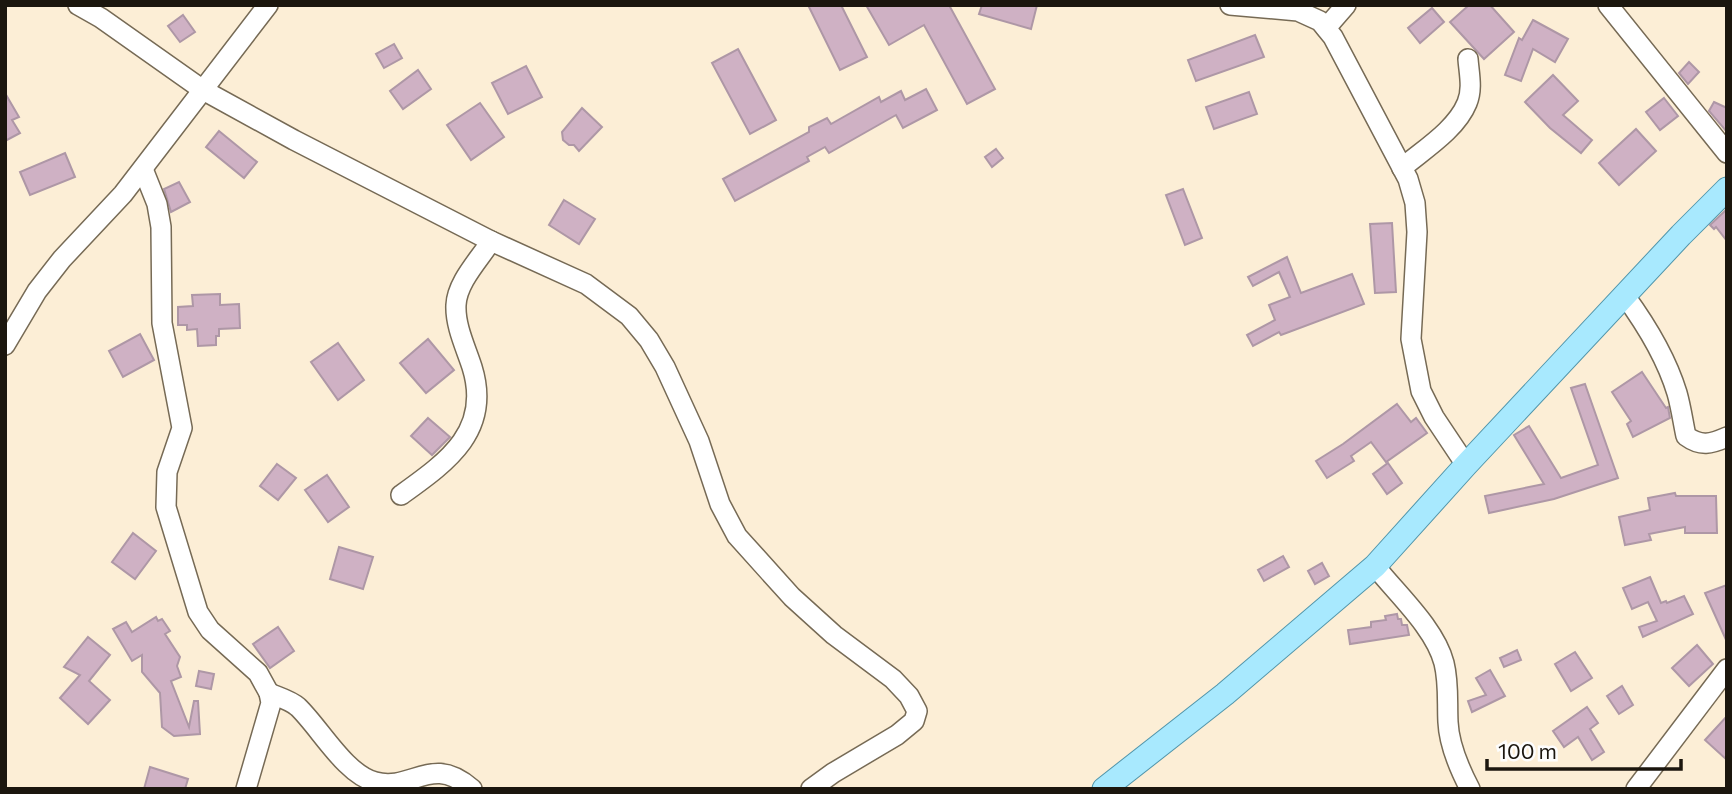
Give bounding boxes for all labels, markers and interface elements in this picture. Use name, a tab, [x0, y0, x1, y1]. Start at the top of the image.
scale bar	[1487, 728, 1681, 772]
text: 100 m	[1498, 738, 1557, 763]

